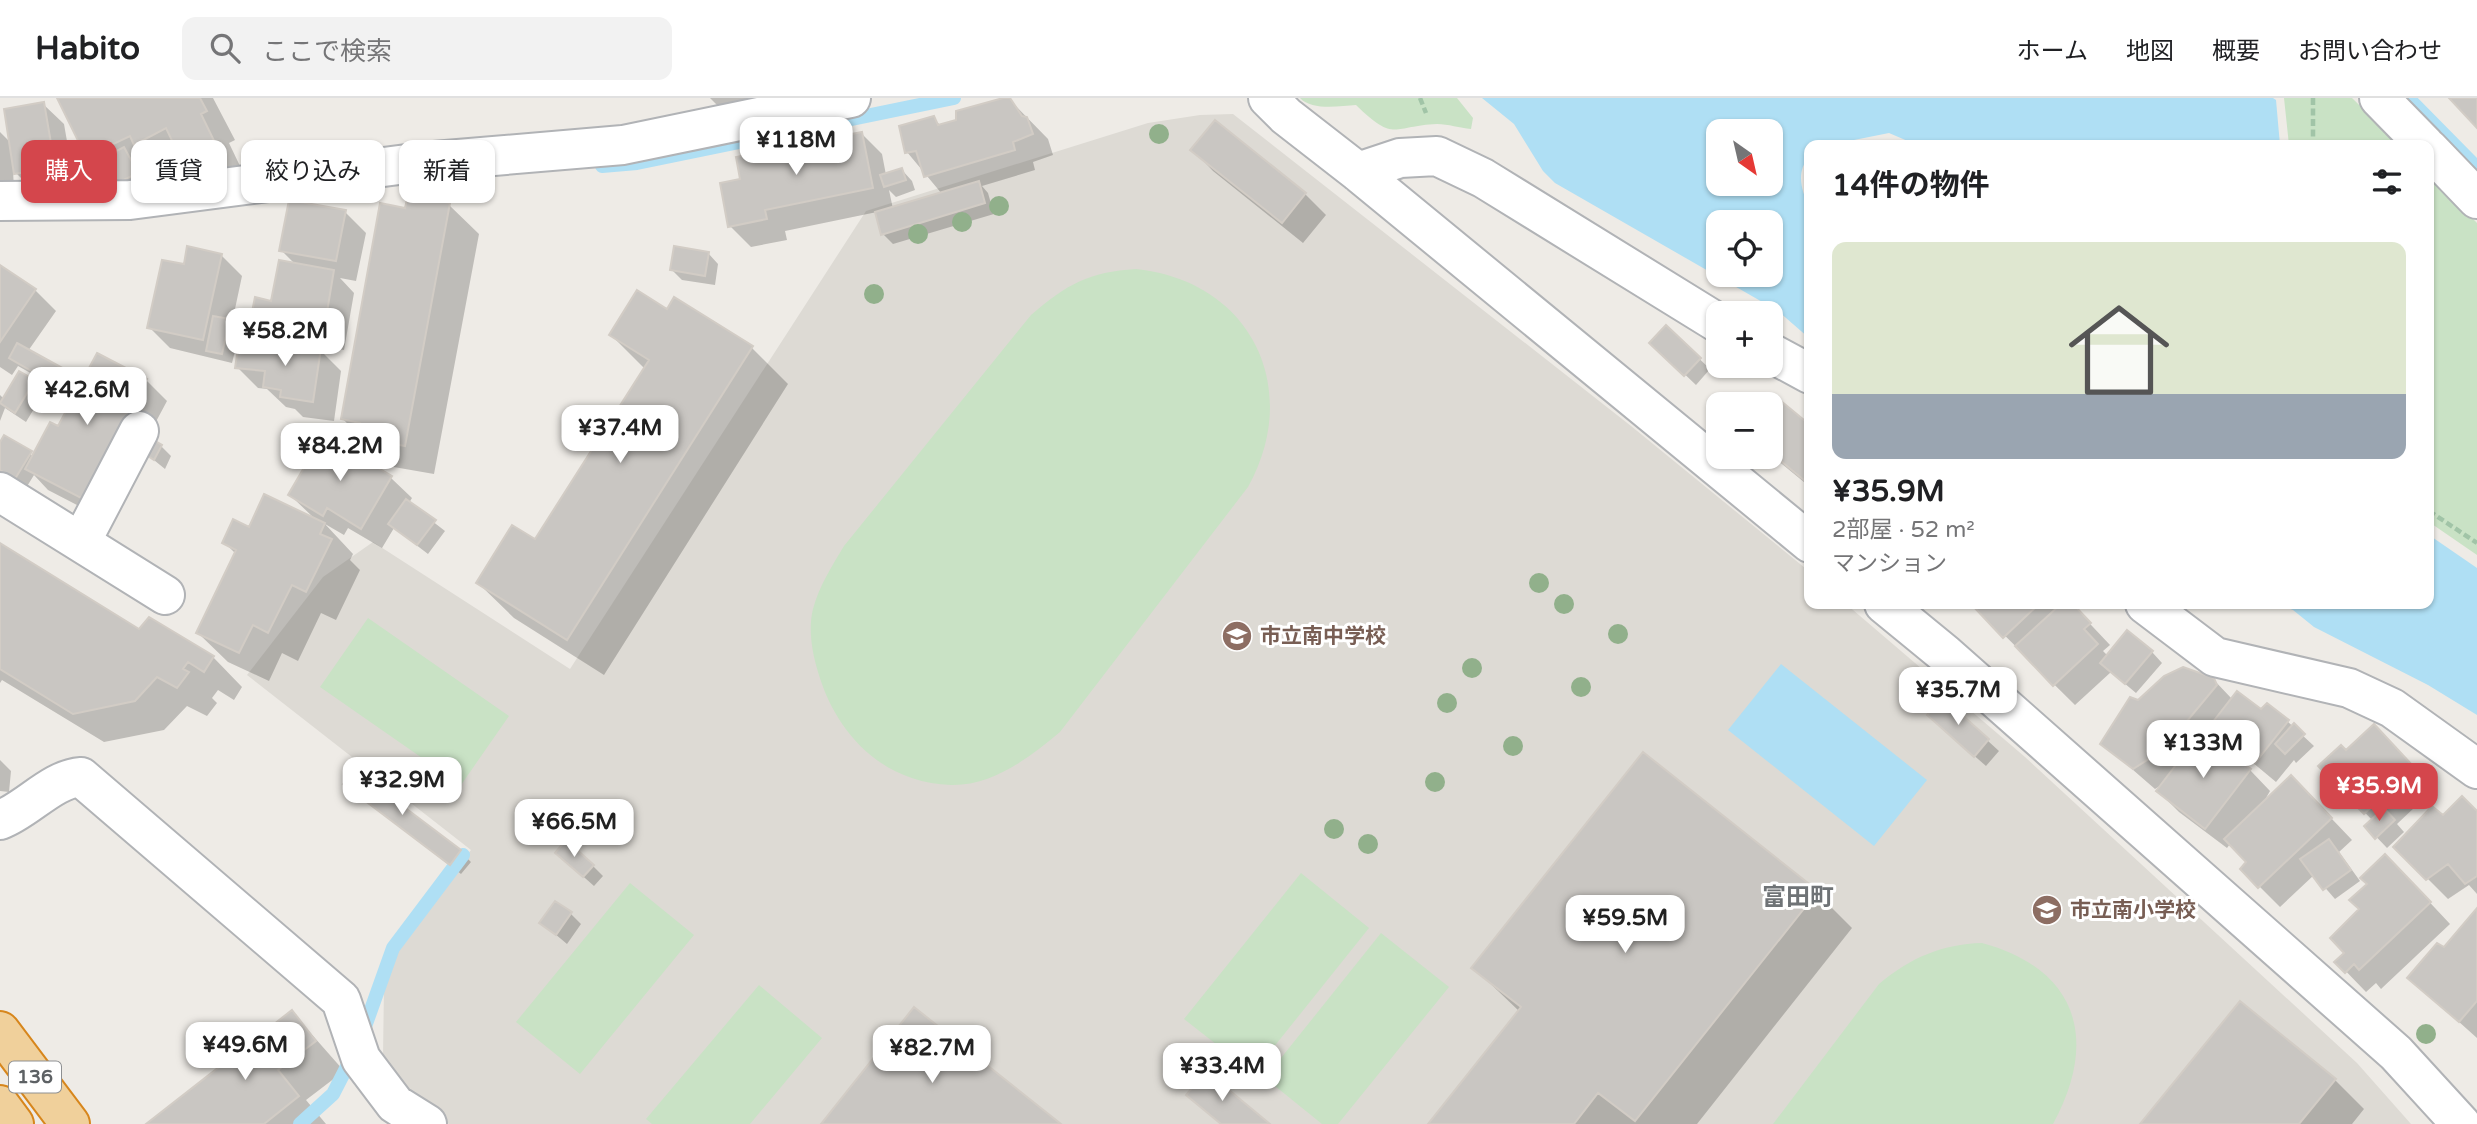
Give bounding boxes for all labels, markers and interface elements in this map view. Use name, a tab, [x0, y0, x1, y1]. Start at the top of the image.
search box	[182, 17, 672, 80]
text: Habito	[35, 29, 140, 68]
icon: search	[206, 29, 244, 67]
text: ここで検索	[262, 36, 392, 67]
text: ホーム	[2017, 37, 2088, 66]
text: 地図	[2126, 37, 2174, 66]
text: 概要	[2212, 37, 2260, 66]
text: お問い合わせ	[2298, 37, 2442, 66]
pin: ¥118M	[747, 118, 845, 177]
north arrow	[1706, 119, 1783, 196]
map controls	[1706, 119, 1783, 469]
text: ¥118M	[756, 126, 836, 154]
chip: 購入	[21, 140, 117, 203]
chip: 賃貸	[131, 140, 227, 203]
chip: 絞り込み	[241, 140, 385, 203]
chip: 新着	[399, 140, 495, 203]
icon: filters	[2368, 163, 2406, 201]
text: 14件の物件	[1832, 167, 1990, 204]
button: locate	[1706, 210, 1783, 287]
icon: home	[2056, 287, 2182, 413]
button: +	[1706, 301, 1783, 378]
pin: ¥58.2M	[228, 308, 342, 368]
text: ¥58.2M	[242, 317, 328, 345]
pin: ¥42.6M	[30, 368, 144, 427]
text: ¥42.6M	[44, 376, 130, 404]
button: −	[1706, 392, 1783, 469]
pin: ¥37.4M	[563, 406, 677, 465]
text: ¥37.4M	[577, 414, 663, 442]
pin: ¥84.2M	[283, 424, 397, 483]
text: ¥84.2M	[297, 432, 383, 460]
text: ¥35.9M	[1832, 473, 1945, 510]
text: 2部屋 · 52 m²	[1832, 516, 1975, 544]
text: マンション	[1832, 550, 1947, 578]
school or university icon: 市立南中学校	[1220, 619, 1254, 653]
place label: 市立南中学校	[1260, 624, 1386, 649]
pin: ¥35.7M	[1901, 668, 2015, 727]
text: ¥35.7M	[1915, 676, 2001, 704]
pin: ¥133M	[2154, 720, 2252, 780]
text: ¥133M	[2163, 729, 2243, 757]
pin: ¥32.9M	[345, 758, 459, 817]
pin: ¥35.9M	[2322, 764, 2436, 823]
text: ¥32.9M	[359, 766, 445, 794]
text: ¥35.9M	[2336, 772, 2422, 800]
pin: ¥66.5M	[517, 800, 631, 859]
text: ¥66.5M	[531, 808, 617, 836]
district label: 富田町	[1762, 883, 1834, 912]
school or university icon: 市立南小学校	[2030, 893, 2064, 927]
pin: ¥59.5M	[1568, 896, 1682, 955]
place label: 市立南小学校	[2070, 898, 2196, 923]
text: ¥59.5M	[1582, 904, 1668, 932]
pin: ¥49.6M	[188, 1023, 302, 1082]
pin: ¥82.7M	[875, 1026, 989, 1085]
text: ¥49.6M	[202, 1031, 288, 1059]
text: ¥82.7M	[889, 1034, 975, 1062]
pin: ¥33.4M	[1165, 1044, 1279, 1103]
text: ¥33.4M	[1179, 1052, 1265, 1080]
road number: 136	[9, 1062, 61, 1093]

